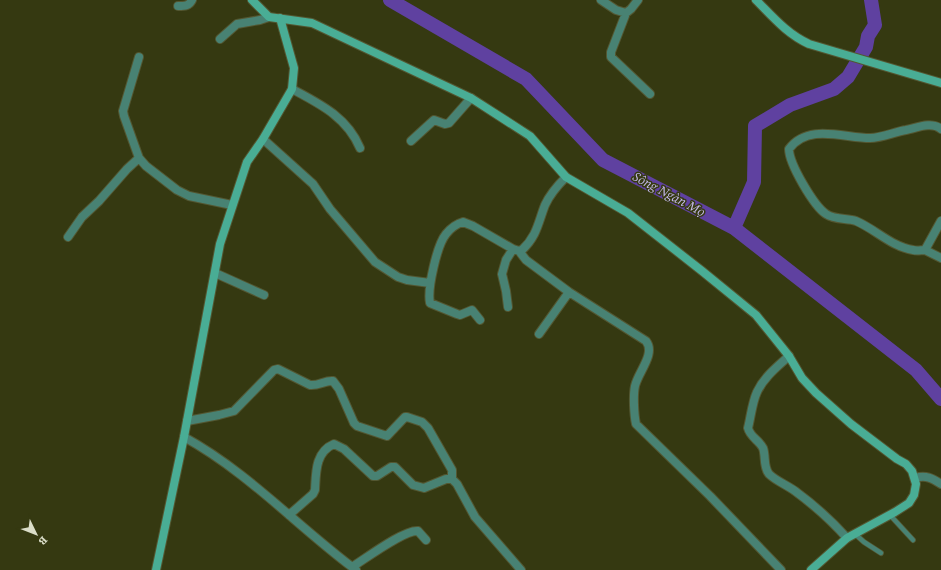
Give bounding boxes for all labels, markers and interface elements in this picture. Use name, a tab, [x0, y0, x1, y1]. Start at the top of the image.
water label: Sông Ngàn Mọ	[630, 168, 708, 220]
north arrow	[16, 514, 56, 554]
text: B	[35, 533, 51, 548]

